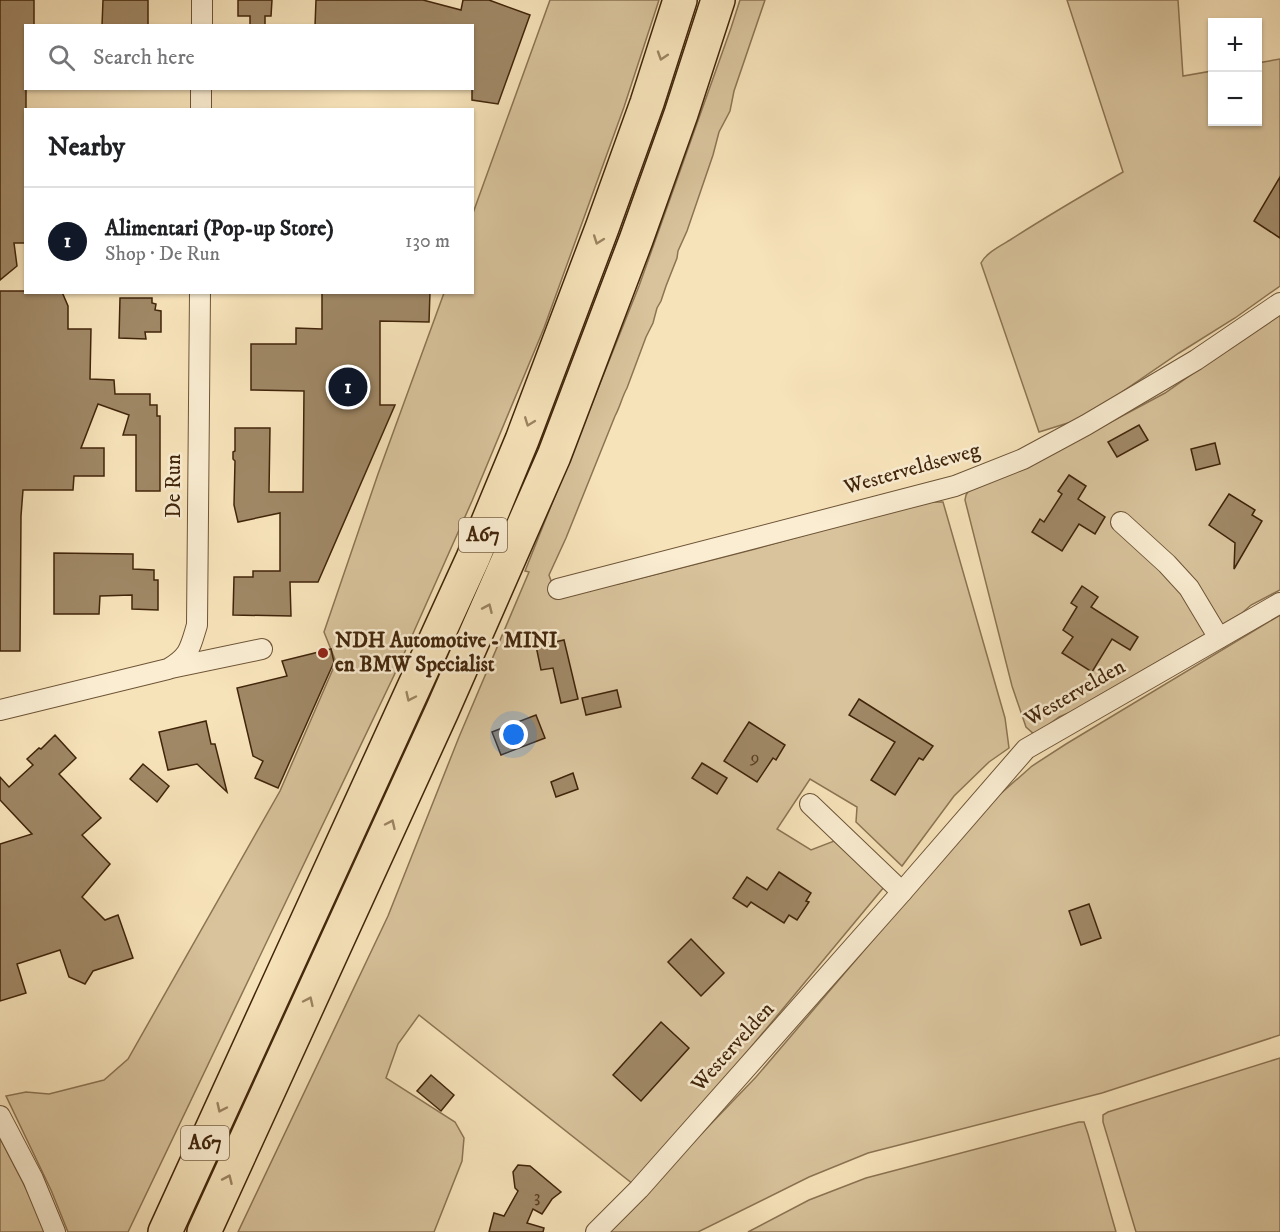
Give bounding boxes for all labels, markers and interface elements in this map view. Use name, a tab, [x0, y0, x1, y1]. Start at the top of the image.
map controls	[1208, 18, 1262, 126]
button: +	[1208, 18, 1262, 72]
search box	[24, 24, 474, 90]
icon: search	[45, 41, 78, 74]
text: Search here	[93, 44, 195, 71]
one-way arrow	[657, 50, 669, 61]
button: −	[1208, 72, 1262, 126]
text: Nearby	[48, 131, 125, 164]
text: Alimentari (Pop-up Store)	[105, 215, 334, 242]
text: 1	[64, 229, 71, 254]
text: 130 m	[405, 229, 450, 254]
one-way arrow	[593, 234, 605, 245]
text: Shop · De Run	[105, 242, 220, 267]
pin: 1	[328, 364, 368, 410]
one-way arrow	[524, 416, 536, 427]
street label: Westerveldseweg	[840, 437, 984, 501]
street label: De Run	[161, 454, 187, 518]
road number: A67	[459, 518, 507, 552]
one-way arrow	[481, 604, 493, 615]
place label: NDH Automotive - MINI en BMW Specialist	[335, 628, 558, 678]
marker: NDH Automotive - MINI en BMW Specialist	[316, 646, 330, 660]
street label: Westervelden	[1019, 654, 1130, 733]
one-way arrow	[405, 691, 417, 702]
your location	[499, 720, 528, 749]
house number: 9	[750, 747, 759, 769]
one-way arrow	[383, 820, 395, 831]
one-way arrow	[302, 997, 314, 1008]
street label: Westervelden	[685, 997, 780, 1098]
one-way arrow	[217, 1102, 229, 1113]
road number: A67	[181, 1126, 229, 1160]
one-way arrow	[221, 1174, 233, 1185]
house number: 3	[534, 1186, 540, 1208]

